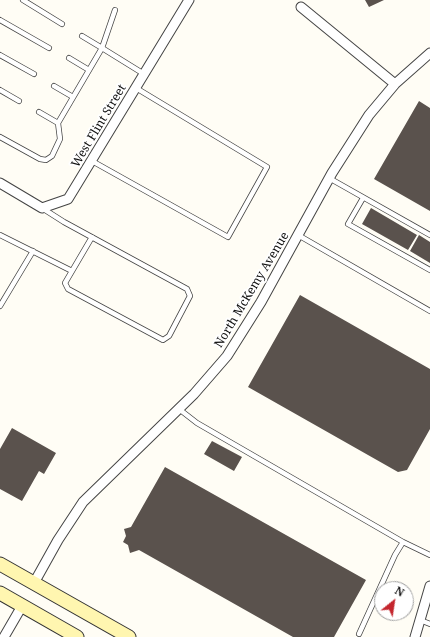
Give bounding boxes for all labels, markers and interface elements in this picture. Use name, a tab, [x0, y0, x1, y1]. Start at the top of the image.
street label: West Flint Street	[69, 82, 129, 170]
street label: North McKemy Avenue	[212, 230, 292, 350]
north arrow	[374, 581, 414, 621]
text: N	[392, 582, 407, 600]

